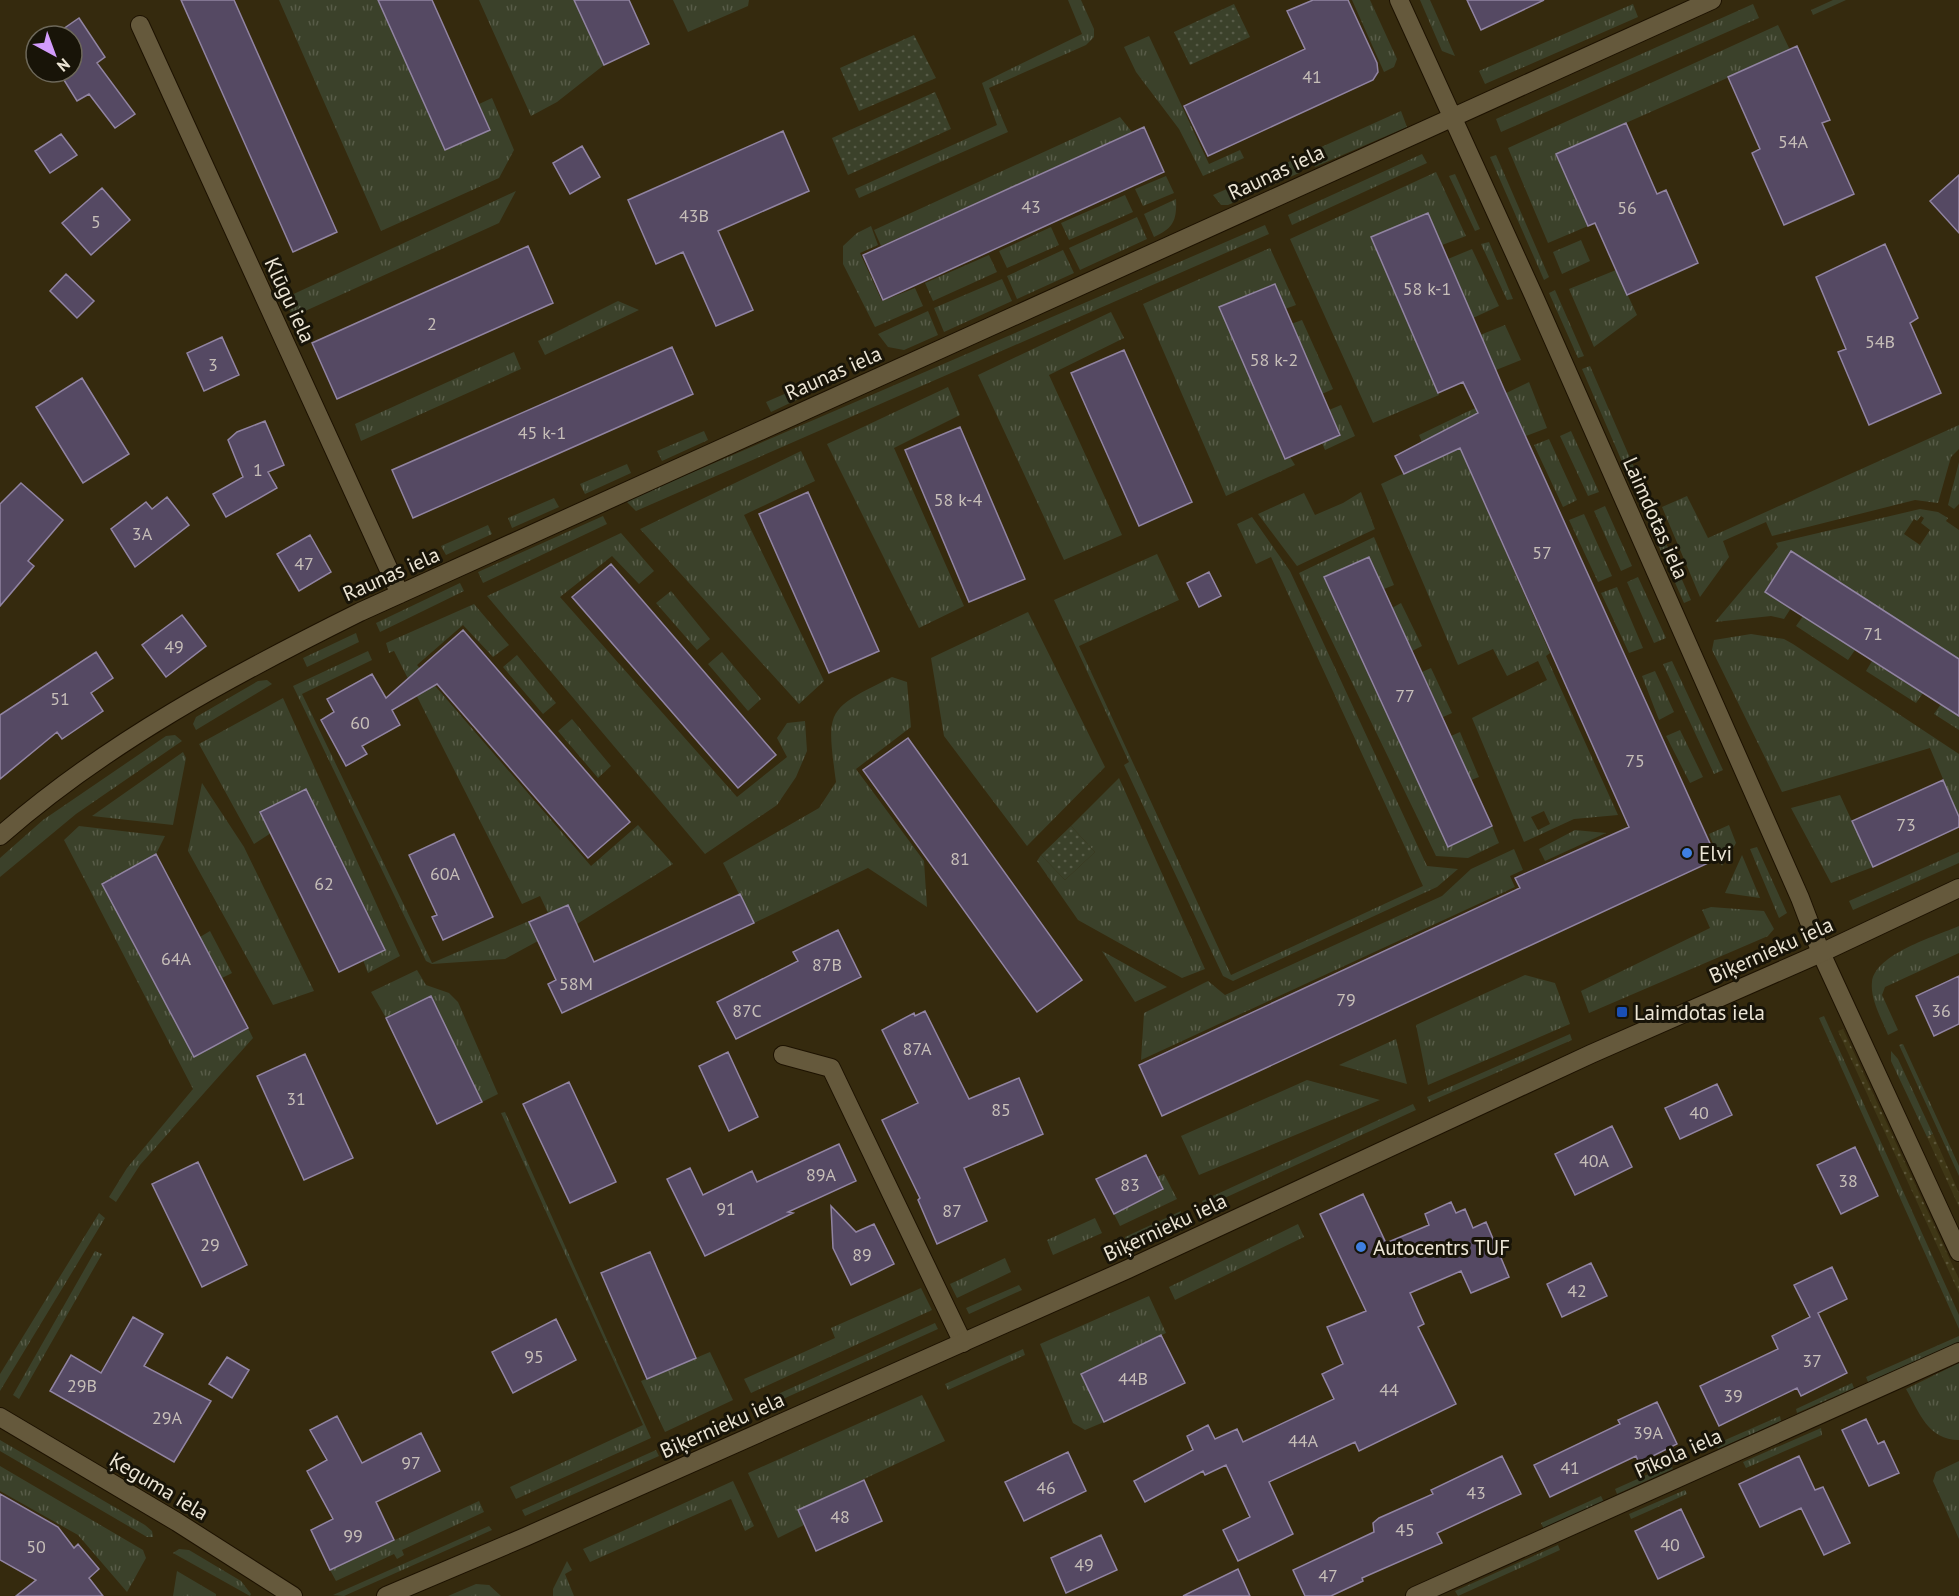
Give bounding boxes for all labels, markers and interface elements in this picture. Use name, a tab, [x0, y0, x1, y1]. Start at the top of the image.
north arrow	[24, 24, 84, 84]
text: N	[53, 54, 74, 76]
house number: 41	[1302, 65, 1322, 88]
house number: 54A	[1778, 130, 1809, 153]
street label: Raunas iela	[1224, 138, 1328, 206]
house number: 43	[1021, 195, 1041, 218]
house number: 56	[1617, 196, 1637, 219]
house number: 43B	[679, 204, 709, 227]
house number: 5	[91, 210, 101, 233]
street label: Klūgu iela	[258, 253, 322, 347]
house number: 58 k-1	[1403, 277, 1451, 300]
house number: 2	[427, 312, 437, 335]
house number: 54B	[1865, 330, 1895, 353]
street label: Raunas iela	[780, 340, 886, 406]
house number: 58 k-2	[1250, 348, 1298, 371]
house number: 3	[208, 353, 218, 376]
house number: 45 k-1	[518, 421, 566, 444]
street label: Laimdotas iela	[1617, 453, 1695, 583]
house number: 1	[253, 458, 263, 481]
house number: 58 k-4	[934, 488, 982, 511]
house number: 3A	[132, 522, 153, 545]
street label: Raunas iela	[338, 541, 444, 607]
house number: 57	[1532, 541, 1552, 564]
house number: 47	[294, 552, 314, 575]
house number: 71	[1863, 622, 1883, 645]
house number: 49	[164, 635, 184, 658]
house number: 77	[1395, 684, 1415, 707]
house number: 51	[50, 687, 70, 710]
house number: 60	[350, 711, 370, 734]
house number: 75	[1625, 749, 1645, 772]
house number: 73	[1896, 813, 1916, 836]
place label: Elvi	[1699, 840, 1732, 867]
marker: Elvi	[1680, 846, 1694, 860]
house number: 81	[950, 847, 970, 870]
house number: 60A	[430, 862, 461, 885]
house number: 62	[314, 872, 334, 895]
street label: Biķernieku iela	[1705, 911, 1837, 989]
house number: 64A	[161, 947, 192, 970]
house number: 87B	[812, 953, 842, 976]
house number: 58M	[559, 972, 593, 995]
house number: 79	[1336, 988, 1356, 1011]
house number: 87C	[732, 999, 762, 1022]
place label: Laimdotas iela	[1634, 999, 1765, 1026]
house number: 36	[1931, 999, 1951, 1022]
marker: Laimdotas iela	[1615, 1005, 1629, 1019]
house number: 87A	[902, 1037, 932, 1060]
house number: 31	[286, 1087, 306, 1110]
house number: 85	[991, 1098, 1011, 1121]
house number: 40	[1689, 1101, 1709, 1124]
house number: 40A	[1579, 1149, 1610, 1172]
house number: 89A	[806, 1163, 837, 1186]
house number: 38	[1838, 1169, 1858, 1192]
house number: 83	[1120, 1173, 1140, 1196]
street label: Biķernieku iela	[1099, 1187, 1231, 1267]
house number: 91	[716, 1197, 736, 1220]
house number: 87	[942, 1199, 962, 1222]
house number: 29	[200, 1233, 220, 1256]
place label: Autocentrs TUF	[1373, 1234, 1510, 1261]
marker: Autocentrs TUF	[1354, 1240, 1368, 1254]
house number: 89	[852, 1243, 872, 1266]
house number: 42	[1567, 1279, 1587, 1302]
house number: 95	[524, 1345, 544, 1368]
house number: 37	[1802, 1349, 1822, 1372]
house number: 44B	[1118, 1367, 1148, 1390]
house number: 29B	[67, 1374, 97, 1397]
house number: 44	[1379, 1378, 1399, 1401]
house number: 39	[1723, 1384, 1743, 1407]
street label: Biķernieku iela	[656, 1386, 788, 1464]
house number: 29A	[152, 1406, 183, 1429]
house number: 39A	[1633, 1421, 1664, 1444]
street label: Pīkola iela	[1630, 1422, 1726, 1484]
house number: 44A	[1288, 1429, 1319, 1452]
street label: Ķeguma iela	[105, 1446, 213, 1526]
house number: 97	[401, 1451, 421, 1474]
house number: 41	[1560, 1456, 1580, 1479]
house number: 46	[1036, 1476, 1056, 1499]
house number: 43	[1466, 1481, 1486, 1504]
house number: 48	[830, 1505, 850, 1528]
house number: 45	[1395, 1518, 1415, 1541]
house number: 99	[343, 1524, 363, 1547]
house number: 40	[1660, 1533, 1680, 1556]
house number: 50	[26, 1535, 46, 1558]
house number: 49	[1074, 1553, 1094, 1576]
house number: 47	[1318, 1564, 1338, 1587]

